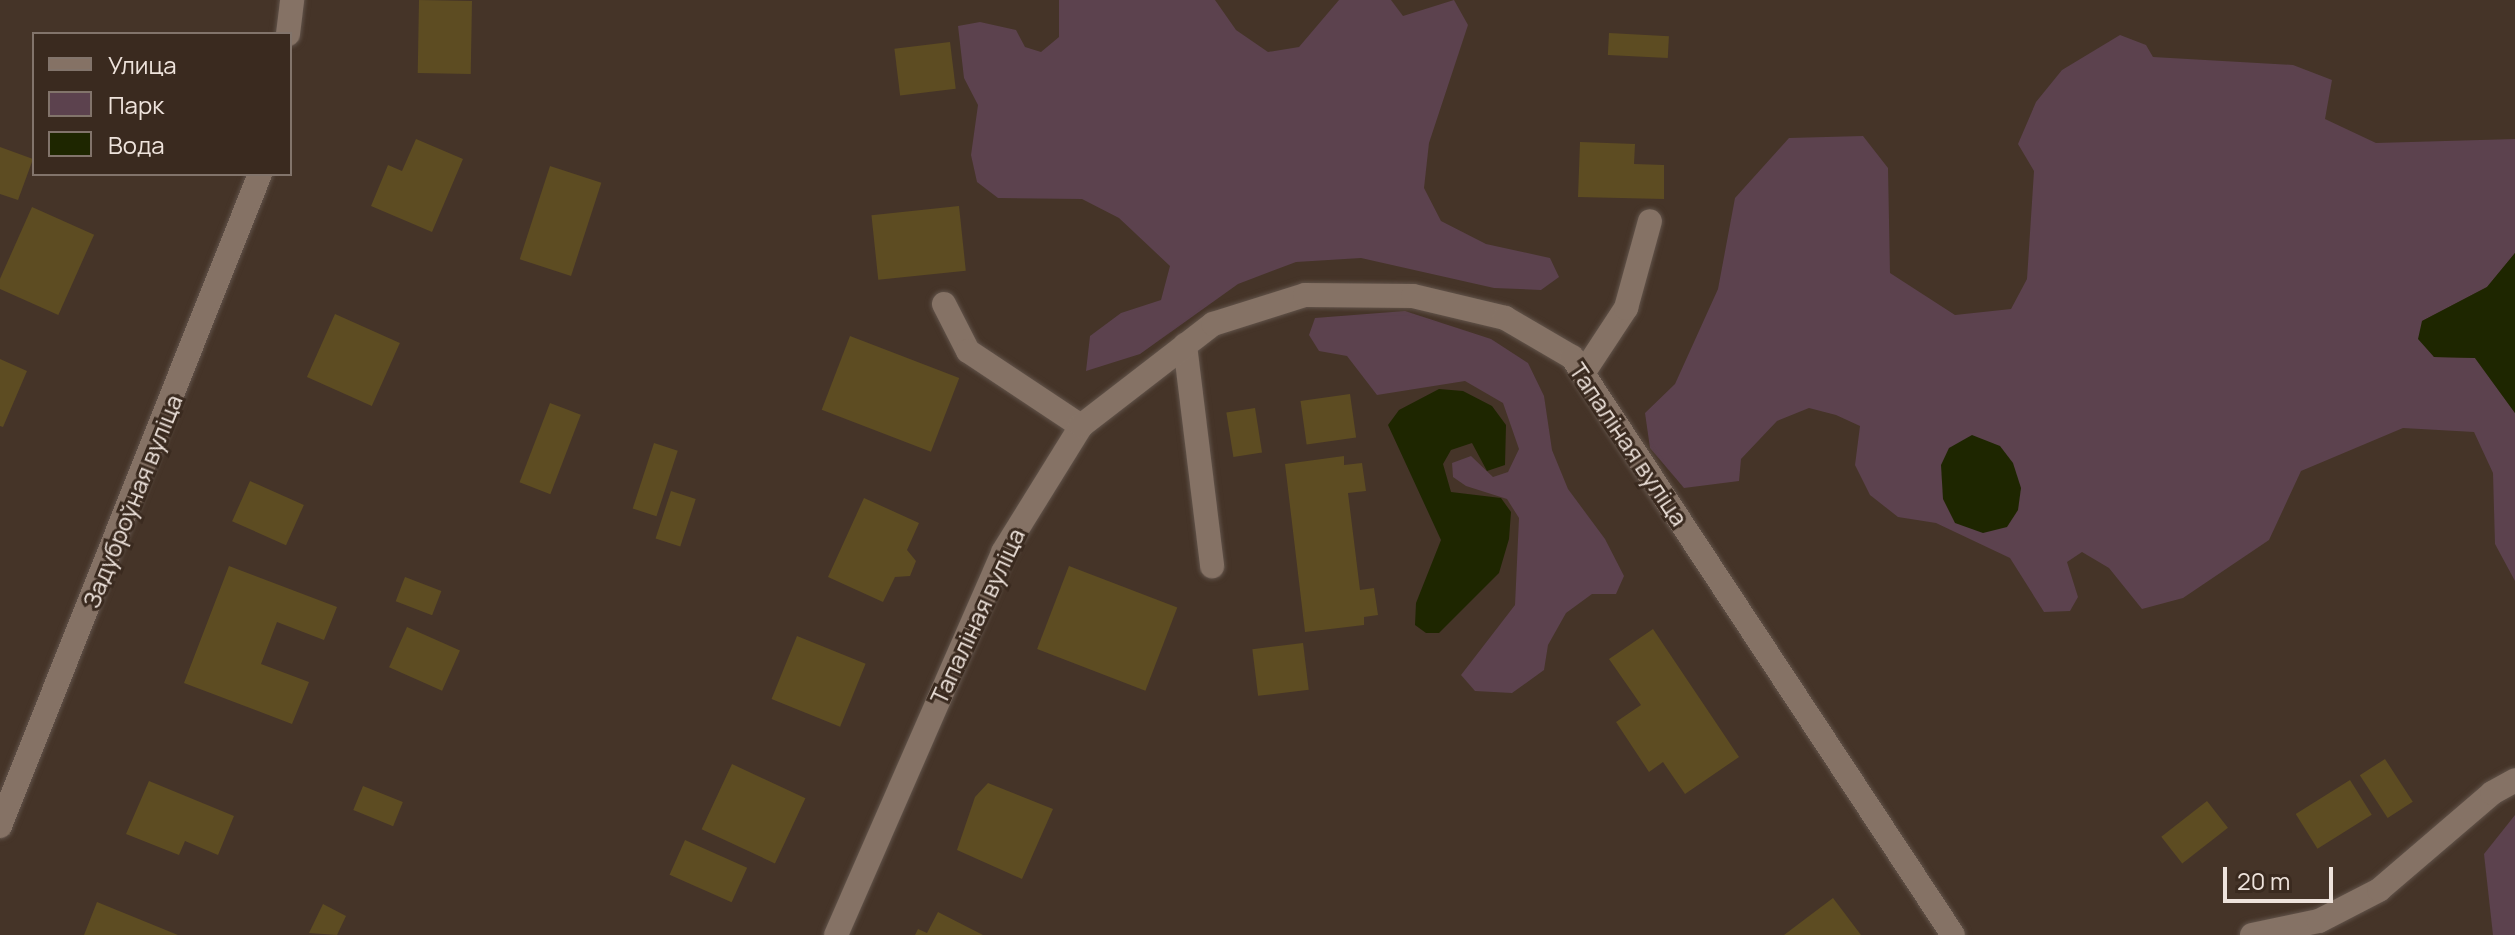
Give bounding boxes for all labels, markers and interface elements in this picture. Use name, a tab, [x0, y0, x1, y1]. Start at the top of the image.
legend	[32, 32, 292, 176]
text: Улица	[108, 48, 177, 81]
text: Парк	[108, 88, 164, 121]
text: Вода	[108, 128, 165, 161]
street label: Тапаліная вуліца	[1564, 357, 1694, 531]
street label: Задуброўная вуліца	[76, 390, 188, 612]
street label: Тапаліная вуліца	[924, 524, 1030, 708]
scale bar	[2227, 851, 2337, 901]
text: 20 m	[2237, 864, 2290, 897]

